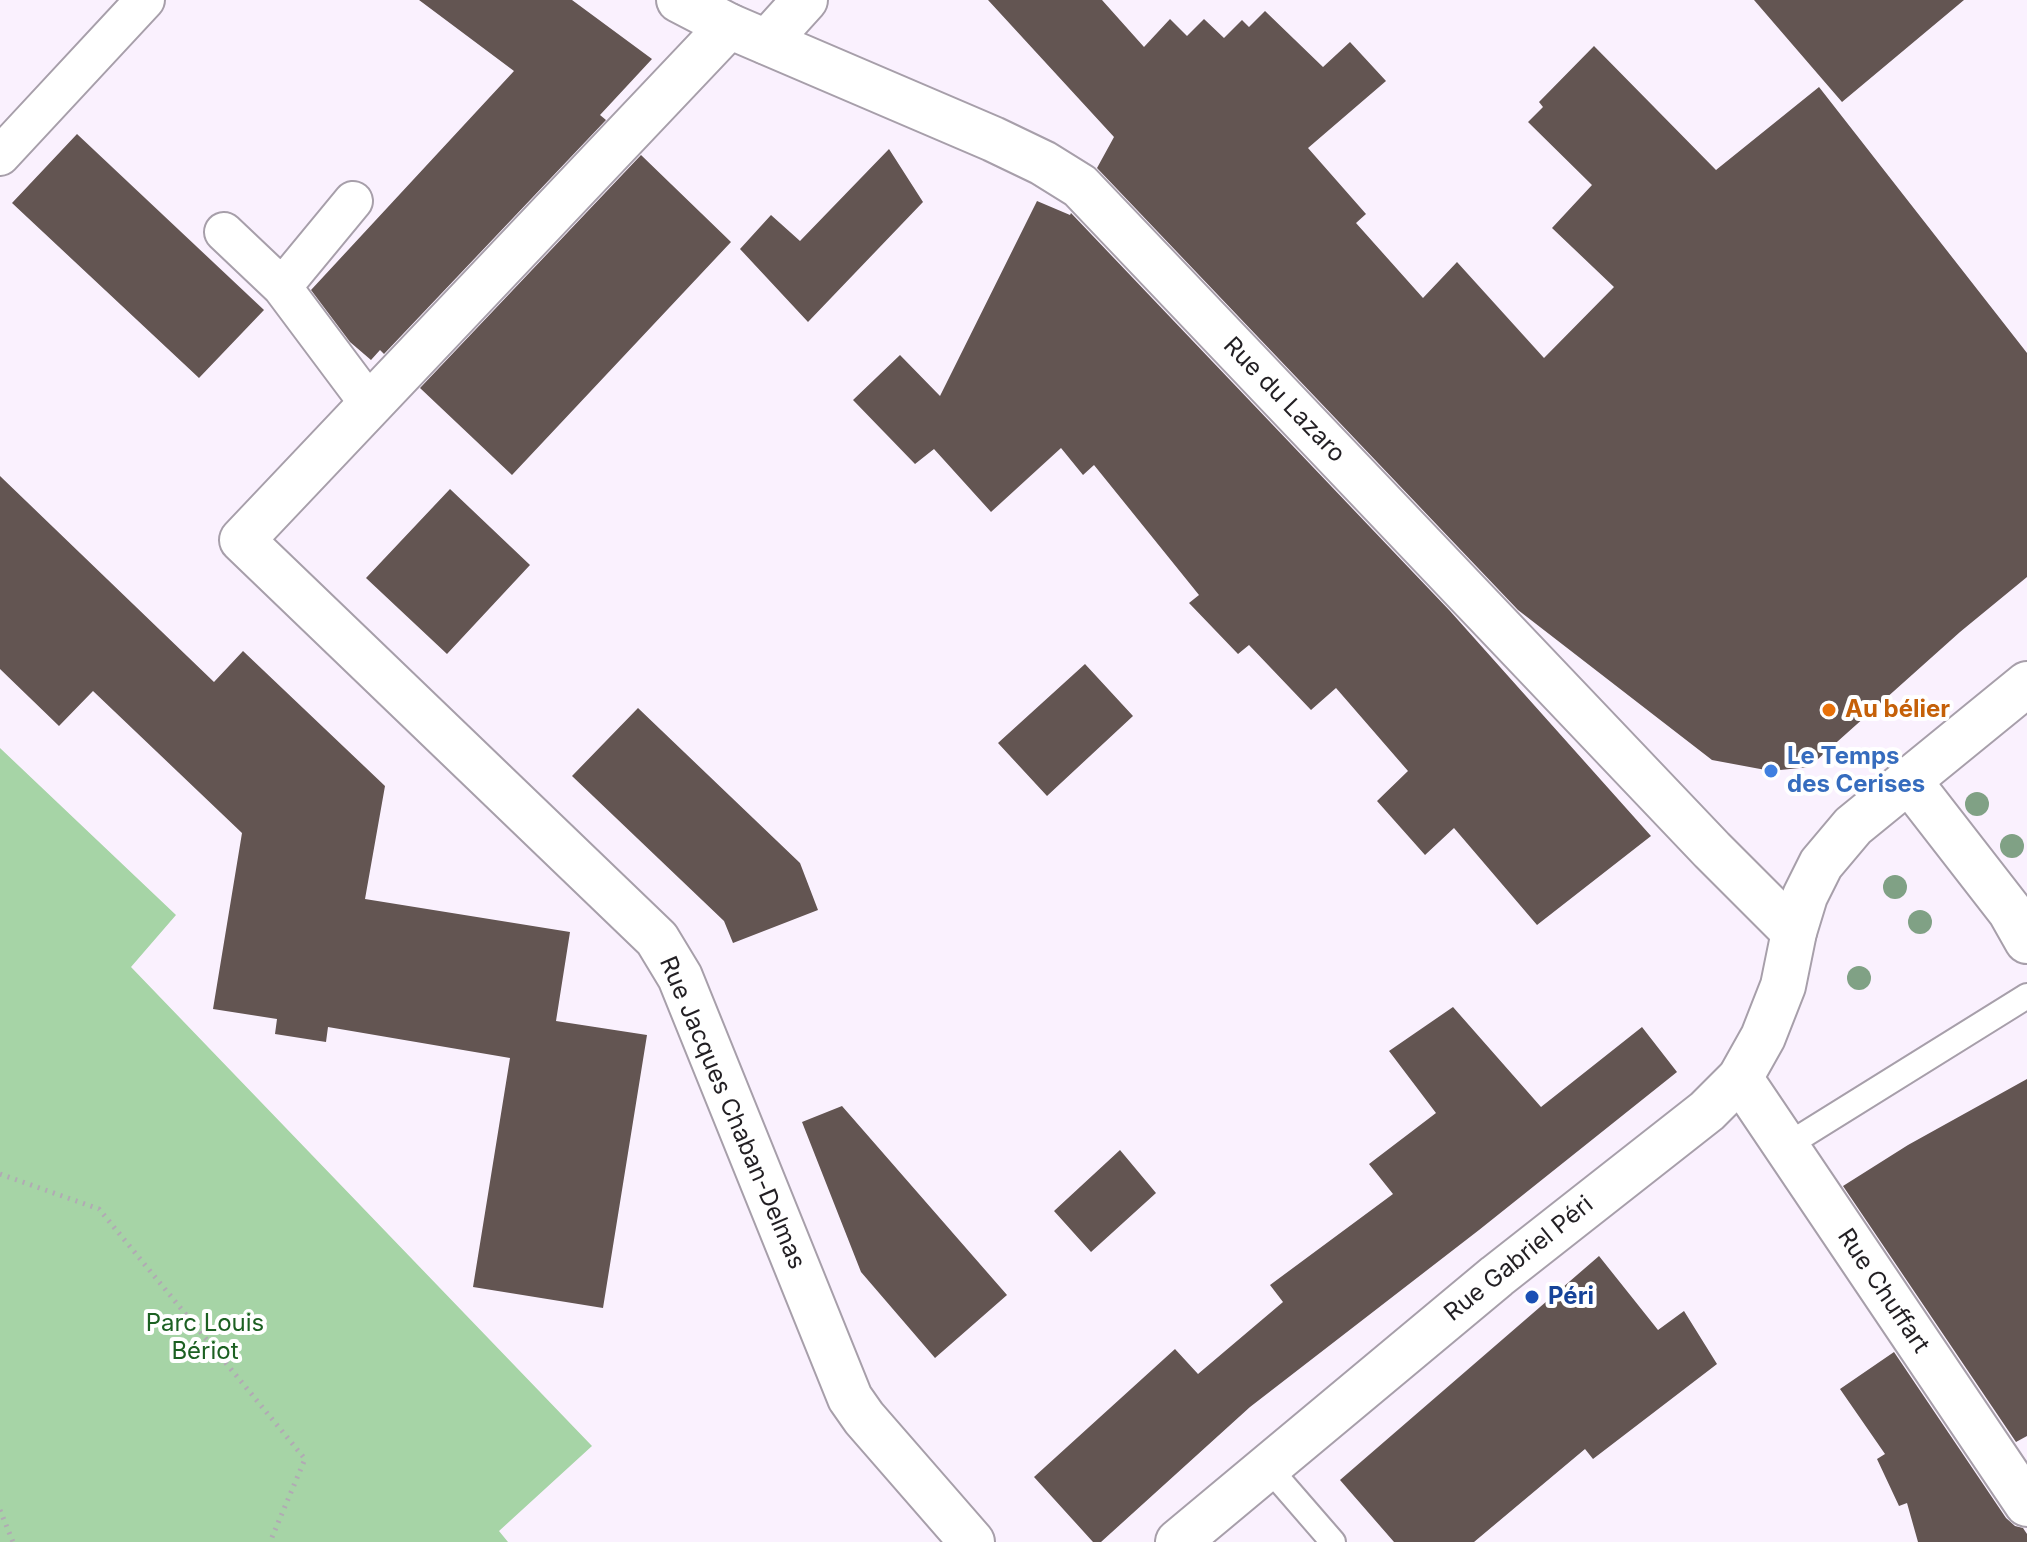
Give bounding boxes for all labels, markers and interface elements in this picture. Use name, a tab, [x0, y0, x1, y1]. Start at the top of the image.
street label: Rue du Lazaro	[1217, 331, 1351, 469]
place label: Au bélier	[1845, 696, 1950, 724]
marker: Au bélier	[1820, 701, 1838, 719]
place label: Le Temps des Cerises	[1787, 743, 1925, 799]
marker: Le Temps des Cerises	[1762, 762, 1780, 780]
street label: Rue Jacques Chaban-Delmas	[653, 952, 811, 1274]
street label: Rue Gabriel Péri	[1439, 1190, 1599, 1328]
street label: Rue Chuffart	[1831, 1223, 1935, 1359]
place label: Péri	[1548, 1283, 1594, 1311]
marker: Péri	[1523, 1288, 1541, 1306]
park label: Parc Louis Bériot	[146, 1310, 264, 1366]

